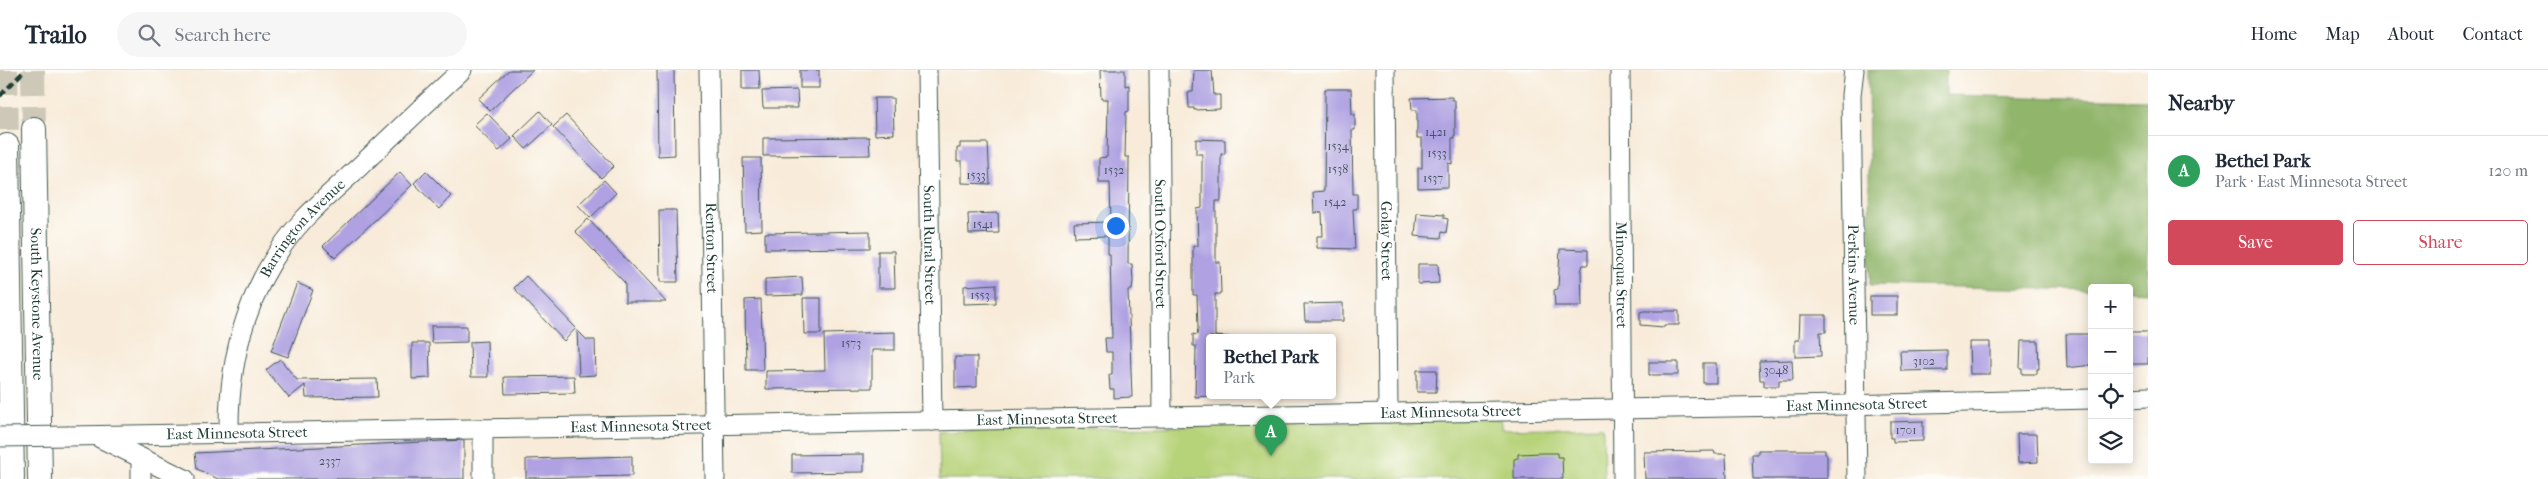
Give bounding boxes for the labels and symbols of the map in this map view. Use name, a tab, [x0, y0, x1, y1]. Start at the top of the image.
house number: 1421	[1425, 125, 1447, 139]
house number: 1534	[1327, 139, 1350, 153]
house number: 1533	[1427, 146, 1447, 160]
house number: 1538	[1328, 162, 1348, 176]
house number: 1532	[1104, 163, 1124, 177]
house number: 1533	[966, 168, 986, 182]
house number: 1537	[1423, 171, 1443, 185]
street label: Barrington Avenue	[256, 175, 349, 281]
street label: South Oxford Street	[1151, 179, 1170, 310]
street label: South Rural Street	[920, 185, 939, 306]
house number: 1542	[1324, 195, 1346, 209]
street label: Golay Street	[1377, 201, 1396, 282]
street label: Renton Street	[702, 202, 721, 294]
your location	[1103, 213, 1129, 239]
house number: 1541	[973, 217, 993, 231]
street label: Minocqua Street	[1612, 221, 1631, 329]
street label: Perkins Avenue	[1844, 224, 1864, 326]
street label: South Keystone Avenue	[27, 228, 47, 381]
house number: 1553	[970, 288, 990, 302]
house number: 1573	[841, 336, 861, 350]
house number: 3102	[1913, 354, 1935, 368]
house number: 3048	[1764, 363, 1788, 377]
street label: East Minnesota Street	[1786, 394, 1928, 415]
street label: East Minnesota Street	[1380, 402, 1522, 422]
street label: East Minnesota Street	[976, 409, 1118, 429]
pin: A	[1255, 415, 1287, 456]
street label: East Minnesota Street	[570, 416, 712, 436]
street label: East Minnesota Street	[166, 423, 308, 443]
house number: 1701	[1896, 423, 1916, 437]
house number: 2337	[319, 454, 341, 468]

